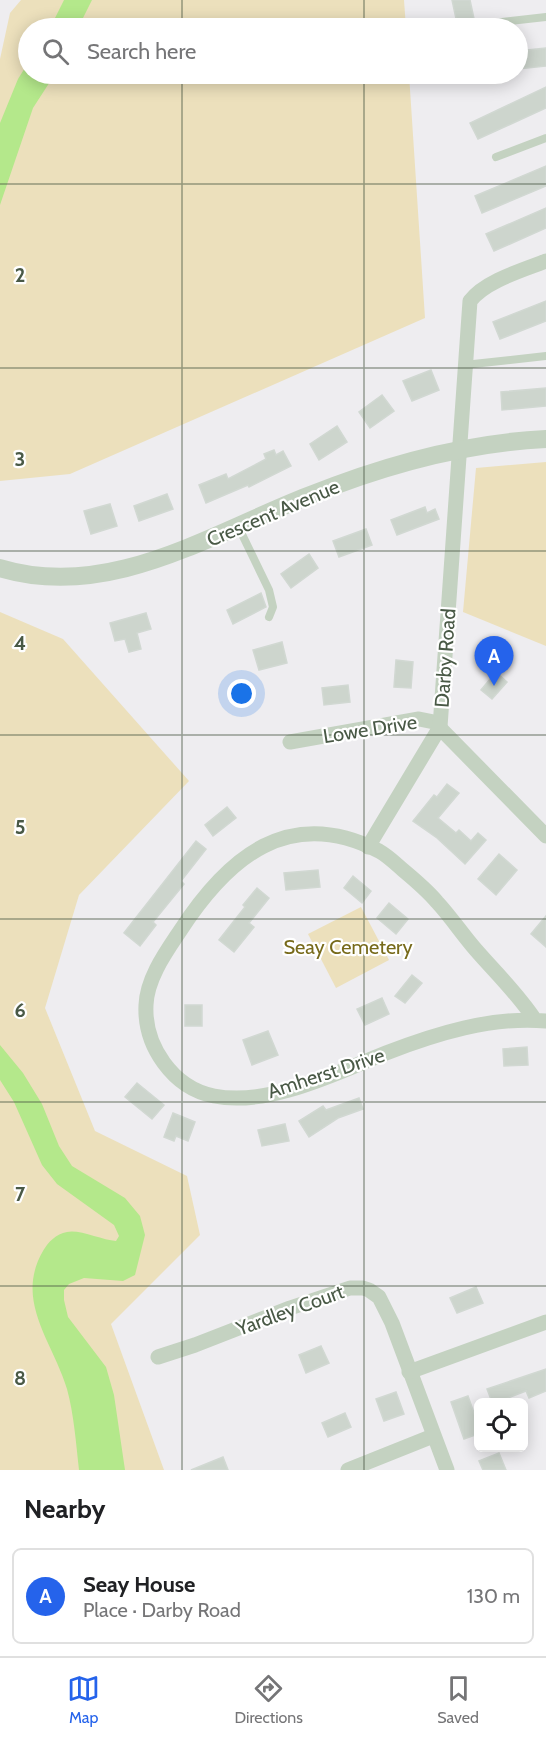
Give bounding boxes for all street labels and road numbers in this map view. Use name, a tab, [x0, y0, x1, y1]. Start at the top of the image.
street label: Crescent Avenue	[203, 474, 343, 552]
street label: Darby Road	[430, 608, 460, 708]
street label: Lowe Drive	[321, 710, 419, 748]
street label: Amherst Drive	[264, 1043, 388, 1103]
street label: Yardley Court	[232, 1279, 347, 1341]

